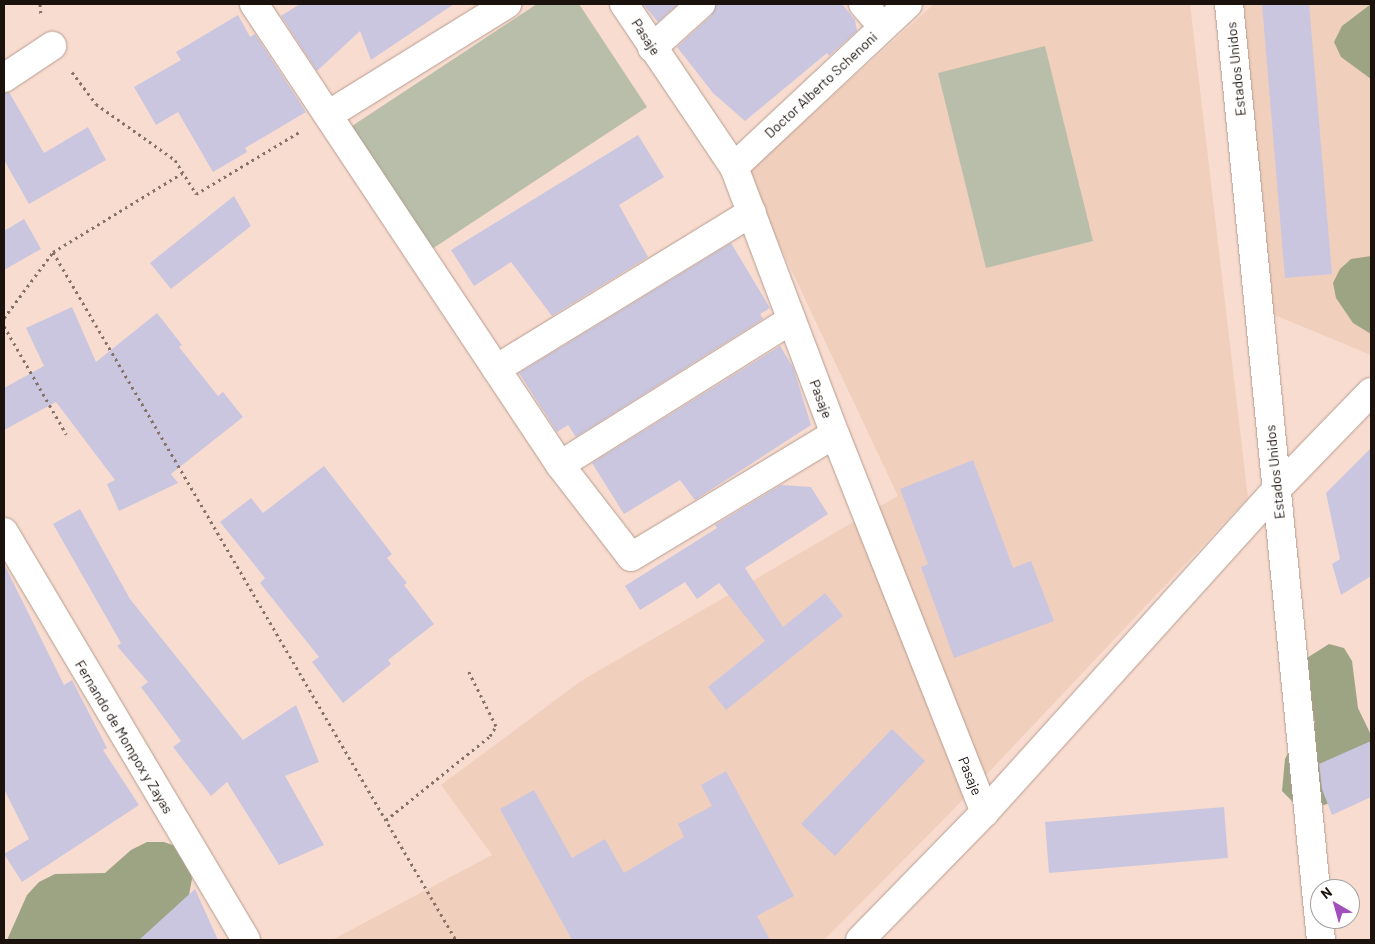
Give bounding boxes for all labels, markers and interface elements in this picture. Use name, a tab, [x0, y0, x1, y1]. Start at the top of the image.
street label: Pasaje	[628, 16, 664, 58]
street label: Estados Unidos	[1223, 21, 1249, 117]
street label: Doctor Alberto Schenoni	[761, 28, 881, 142]
street label: Pasaje	[806, 377, 836, 421]
street label: Estados Unidos	[1262, 424, 1288, 520]
street label: Fernando de Mompox y Zayas	[71, 657, 177, 817]
street label: Pasaje	[955, 754, 985, 798]
north arrow	[1310, 879, 1360, 929]
text: N	[1317, 883, 1335, 902]

